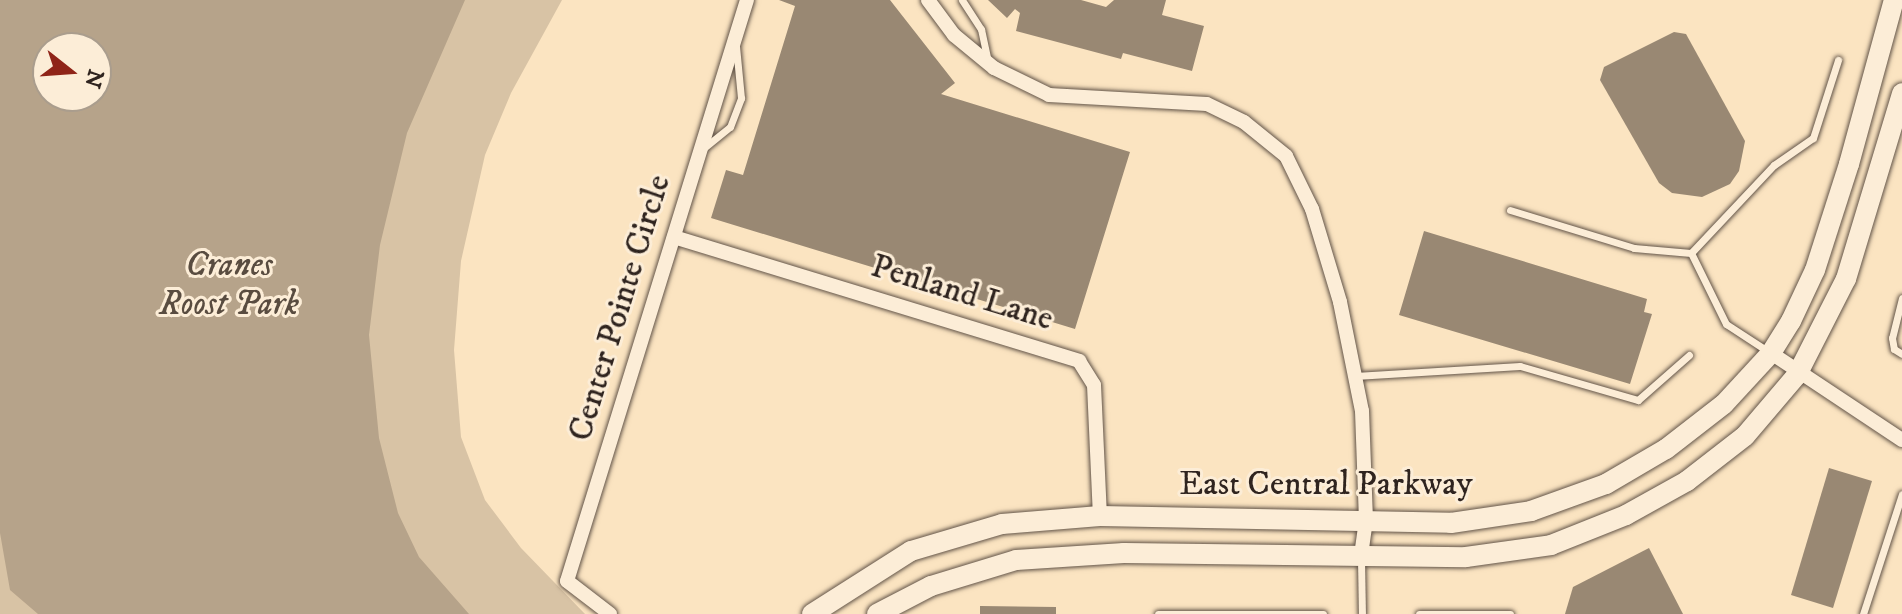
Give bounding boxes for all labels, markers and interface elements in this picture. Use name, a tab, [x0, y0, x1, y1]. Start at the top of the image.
north arrow	[32, 32, 112, 112]
text: N	[78, 66, 109, 91]
street label: Center Pointe Circle	[560, 170, 680, 446]
park label: Cranes Roost Park	[159, 245, 299, 324]
street label: Penland Lane	[866, 246, 1058, 340]
street label: East Central Parkway	[1179, 465, 1473, 505]

